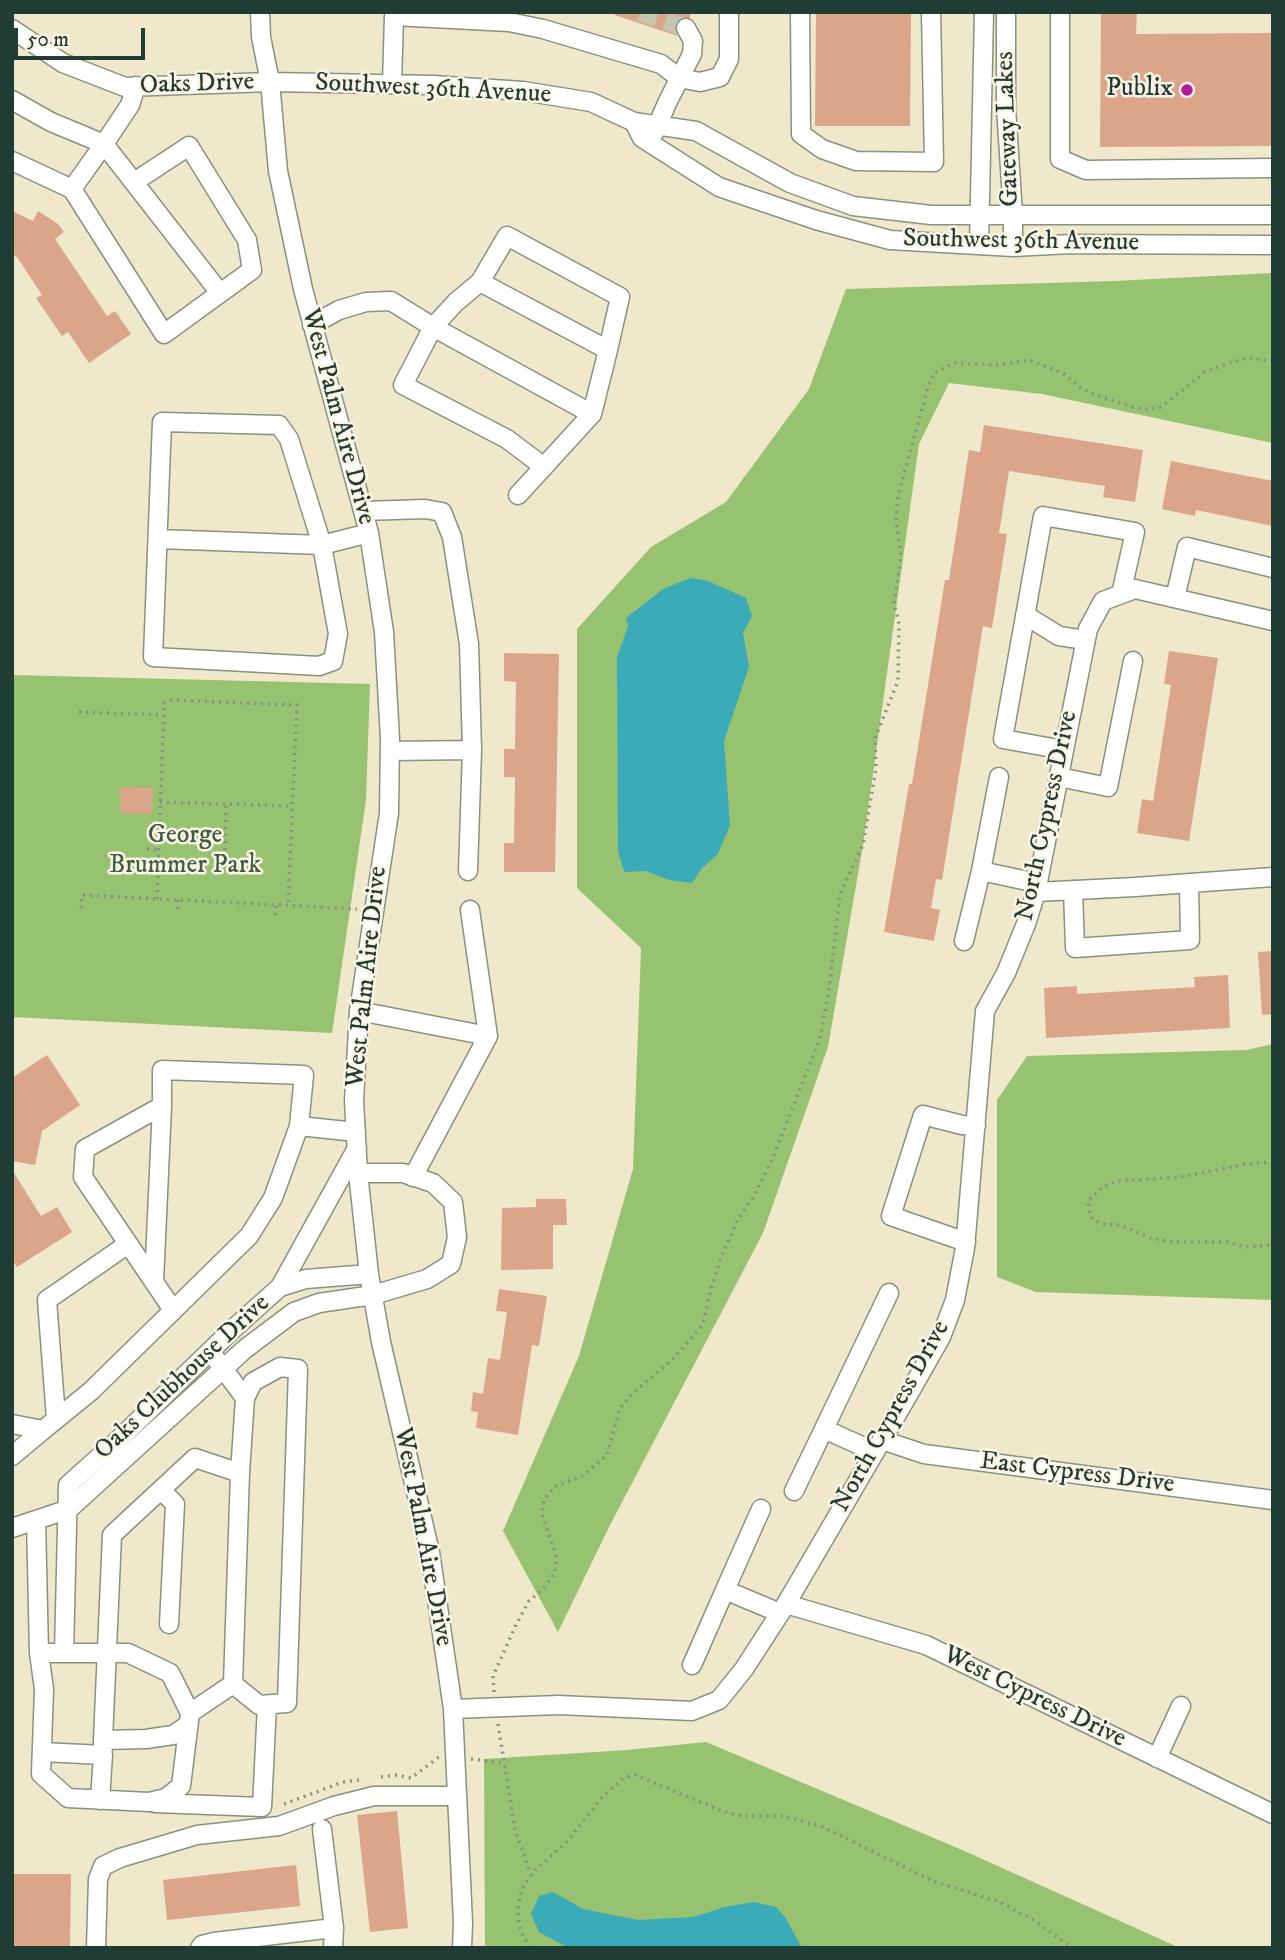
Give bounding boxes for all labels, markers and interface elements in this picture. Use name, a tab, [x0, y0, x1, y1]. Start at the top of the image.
scale bar	[18, 14, 149, 58]
text: 50 m	[27, 27, 69, 53]
street label: Gateway Lakes	[991, 51, 1027, 207]
street label: Oaks Drive	[139, 67, 255, 103]
street label: Southwest 36th Avenue	[314, 68, 552, 112]
place label: Publix	[1106, 74, 1173, 106]
marker: Publix	[1179, 82, 1195, 98]
street label: Southwest 36th Avenue	[903, 224, 1139, 260]
street label: West Palm Aire Drive	[293, 306, 381, 528]
street label: North Cypress Drive	[1010, 708, 1086, 924]
park label: George Brummer Park	[109, 821, 261, 882]
street label: West Palm Aire Drive	[341, 865, 395, 1089]
street label: Oaks Clubhouse Drive	[89, 1289, 277, 1467]
street label: North Cypress Drive	[826, 1316, 958, 1518]
street label: West Palm Aire Drive	[385, 1425, 459, 1649]
street label: East Cypress Drive	[978, 1447, 1176, 1501]
street label: West Cypress Drive	[937, 1640, 1131, 1756]

